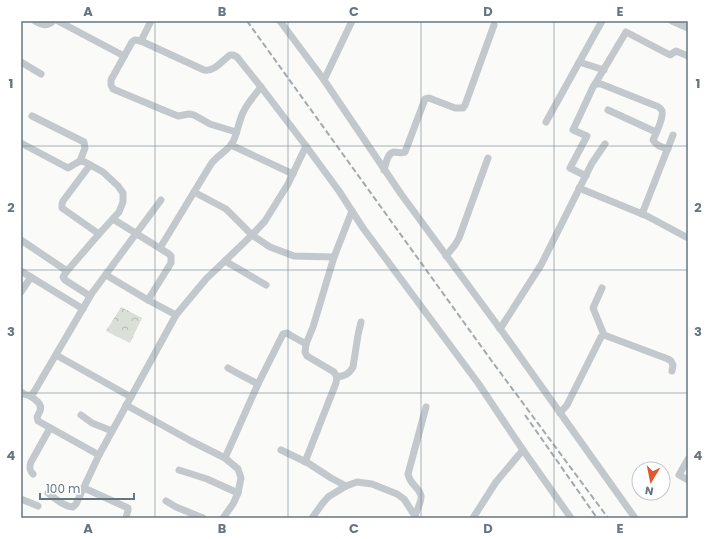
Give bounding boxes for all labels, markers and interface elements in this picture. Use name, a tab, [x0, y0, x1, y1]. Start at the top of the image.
text: A	[83, 2, 93, 21]
text: B	[218, 2, 227, 21]
text: C	[349, 2, 359, 21]
text: D	[483, 2, 493, 21]
text: E	[616, 2, 624, 21]
text: 1	[9, 74, 13, 93]
text: 1	[696, 74, 700, 93]
text: 2	[7, 198, 15, 217]
text: 2	[694, 198, 702, 217]
text: 3	[7, 322, 15, 341]
text: 3	[694, 322, 702, 341]
text: 4	[7, 446, 16, 465]
text: 4	[694, 446, 703, 465]
north arrow	[631, 461, 671, 501]
scale bar	[40, 475, 134, 501]
text: 100 m	[46, 480, 80, 497]
text: N	[644, 482, 655, 499]
text: A	[83, 519, 93, 538]
text: B	[218, 519, 227, 538]
text: C	[349, 519, 359, 538]
text: D	[483, 519, 493, 538]
text: E	[616, 519, 624, 538]

